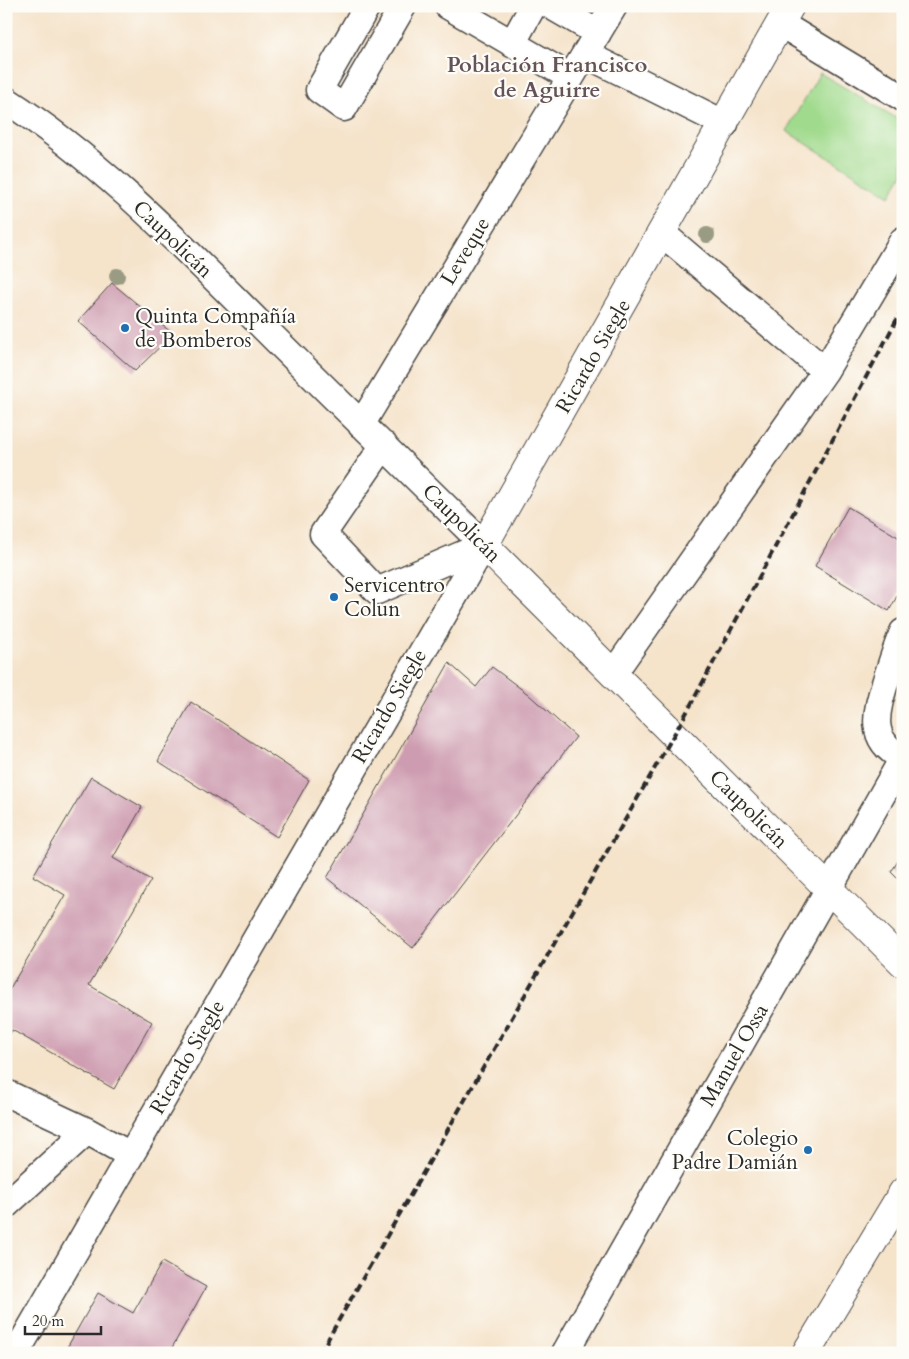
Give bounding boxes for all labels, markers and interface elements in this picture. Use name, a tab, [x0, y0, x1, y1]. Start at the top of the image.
district label: Población Francisco de Aguirre	[447, 50, 647, 105]
street label: Caupolicán	[126, 194, 219, 285]
street label: Leveque	[434, 212, 497, 291]
street label: Ricardo Siegle	[549, 294, 638, 419]
place label: Quinta Compañía de Bomberos	[135, 302, 296, 355]
marker: Quinta Compañía de Bomberos	[119, 322, 131, 334]
street label: Caupolicán	[416, 477, 508, 569]
place label: Servicentro Colun	[344, 571, 445, 624]
marker: Servicentro Colun	[328, 591, 340, 603]
street label: Ricardo Siegle	[345, 644, 434, 769]
street label: Caupolicán	[703, 763, 795, 855]
street label: Ricardo Siegle	[143, 995, 232, 1120]
street label: Manuel Ossa	[693, 999, 776, 1112]
place label: Colegio Padre Damián	[672, 1124, 798, 1177]
marker: Colegio Padre Damián	[802, 1144, 814, 1156]
scale bar	[25, 1304, 101, 1336]
text: 20 m	[32, 1311, 64, 1331]

